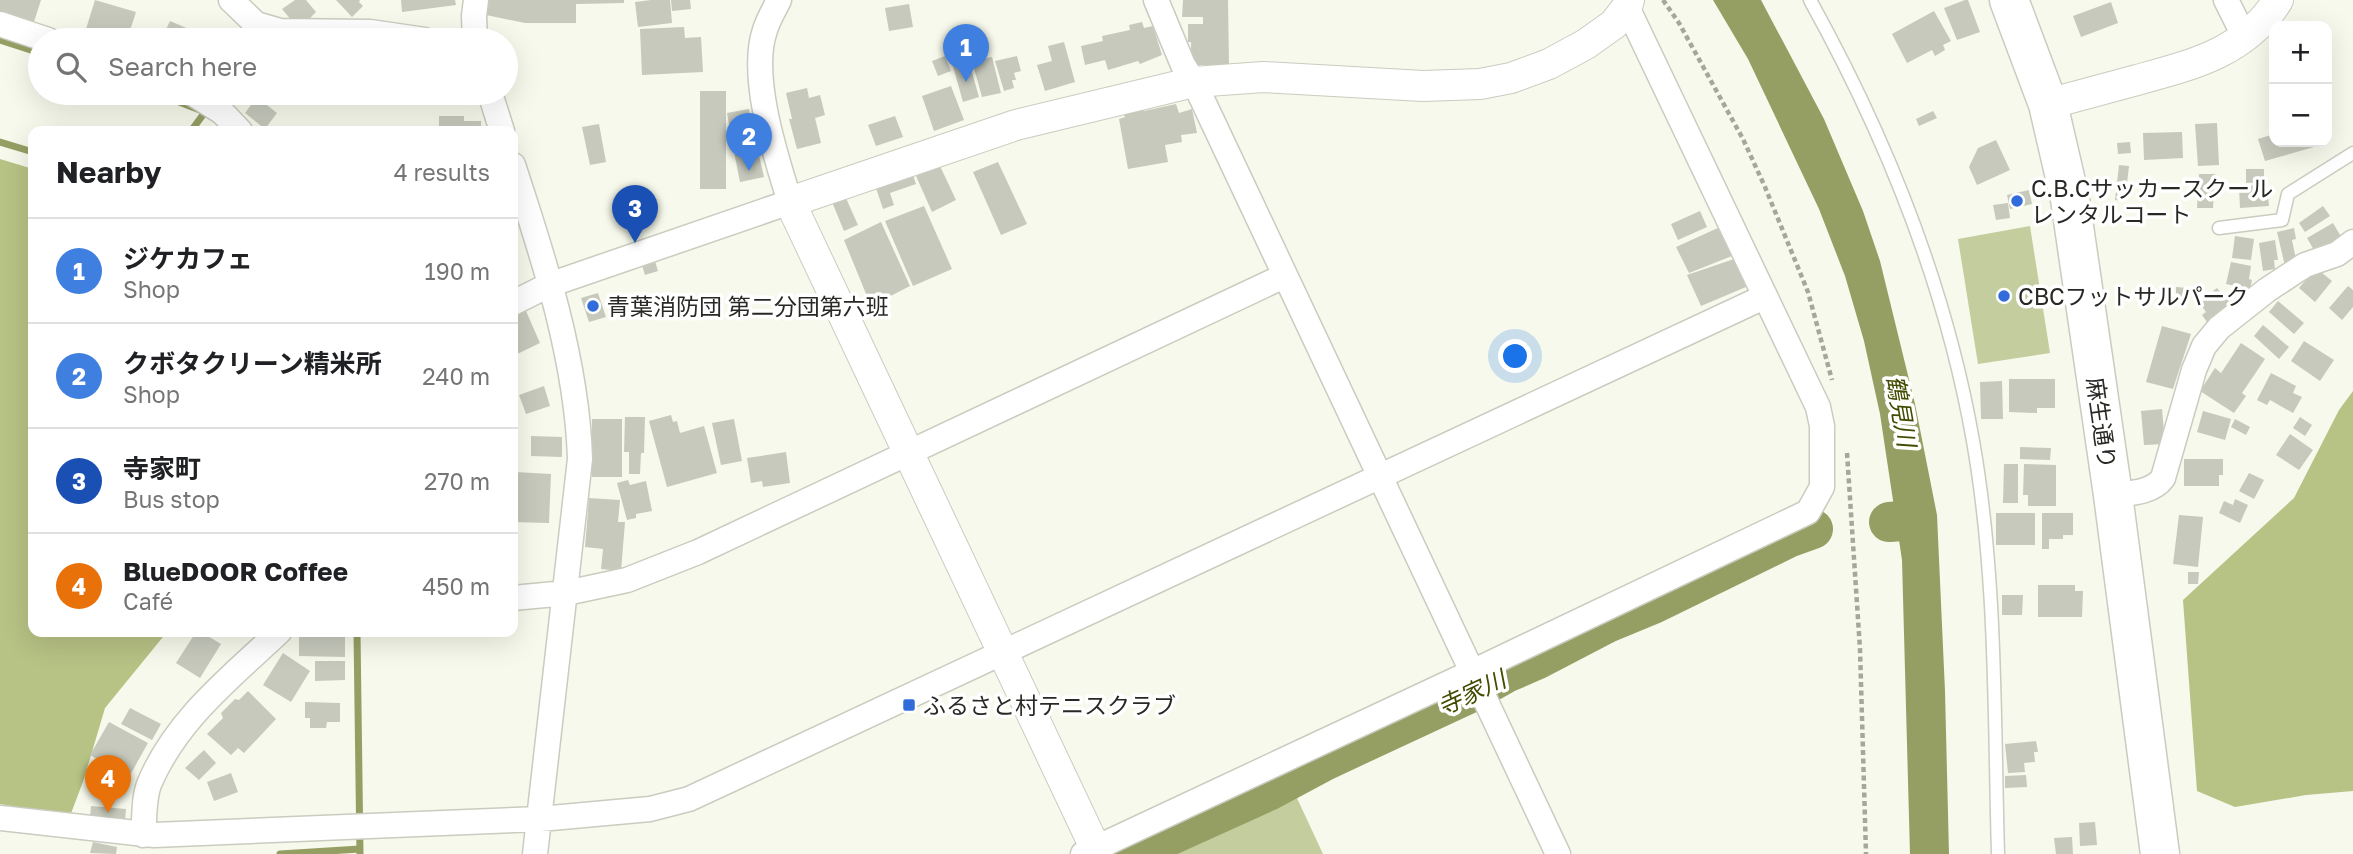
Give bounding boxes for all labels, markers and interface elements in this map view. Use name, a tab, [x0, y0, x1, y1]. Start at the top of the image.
map controls	[2269, 21, 2332, 147]
button: +	[2269, 21, 2332, 84]
pin: 1	[943, 24, 989, 82]
search box	[28, 28, 518, 105]
icon: search	[52, 48, 90, 86]
text: Search here	[108, 51, 257, 82]
button: −	[2269, 84, 2332, 147]
pin: 2	[726, 113, 772, 171]
text: Nearby	[56, 154, 161, 190]
text: 4 results	[394, 158, 490, 186]
place label: C.B.Cサッカースクール レンタルコート	[2031, 174, 2273, 228]
pin: 3	[612, 185, 658, 243]
marker: C.B.Cサッカースクール レンタルコート	[2009, 193, 2025, 209]
text: ジケカフェ	[123, 243, 253, 274]
text: 1	[73, 257, 85, 285]
text: 190 m	[425, 257, 490, 285]
text: Shop	[123, 275, 180, 303]
place label: CBCフットサルパーク	[2018, 282, 2249, 310]
marker: CBCフットサルパーク	[1996, 288, 2012, 304]
place label: 青葉消防団 第二分団第六班	[607, 292, 889, 320]
marker: 青葉消防団 第二分団第六班	[585, 298, 601, 314]
your location	[1498, 339, 1532, 373]
text: クボタクリーン精米所	[123, 348, 382, 379]
text: 2	[72, 362, 86, 390]
text: 240 m	[422, 362, 490, 390]
water label: 鶴見川	[1881, 373, 1923, 452]
street label: 麻生通り	[2082, 375, 2122, 471]
text: Shop	[123, 380, 180, 408]
text: 寺家町	[123, 453, 201, 484]
text: 3	[72, 467, 86, 495]
text: 270 m	[424, 467, 490, 495]
text: Bus stop	[123, 485, 220, 513]
text: BlueDOOR Coffee	[123, 556, 348, 587]
text: 4	[72, 572, 86, 600]
text: 450 m	[422, 572, 490, 600]
text: Café	[123, 587, 173, 615]
water label: 寺家川	[1432, 662, 1512, 720]
place label: ふるさと村テニスクラブ	[923, 691, 1176, 719]
marker: ふるさと村テニスクラブ	[901, 697, 917, 713]
pin: 4	[85, 755, 131, 813]

